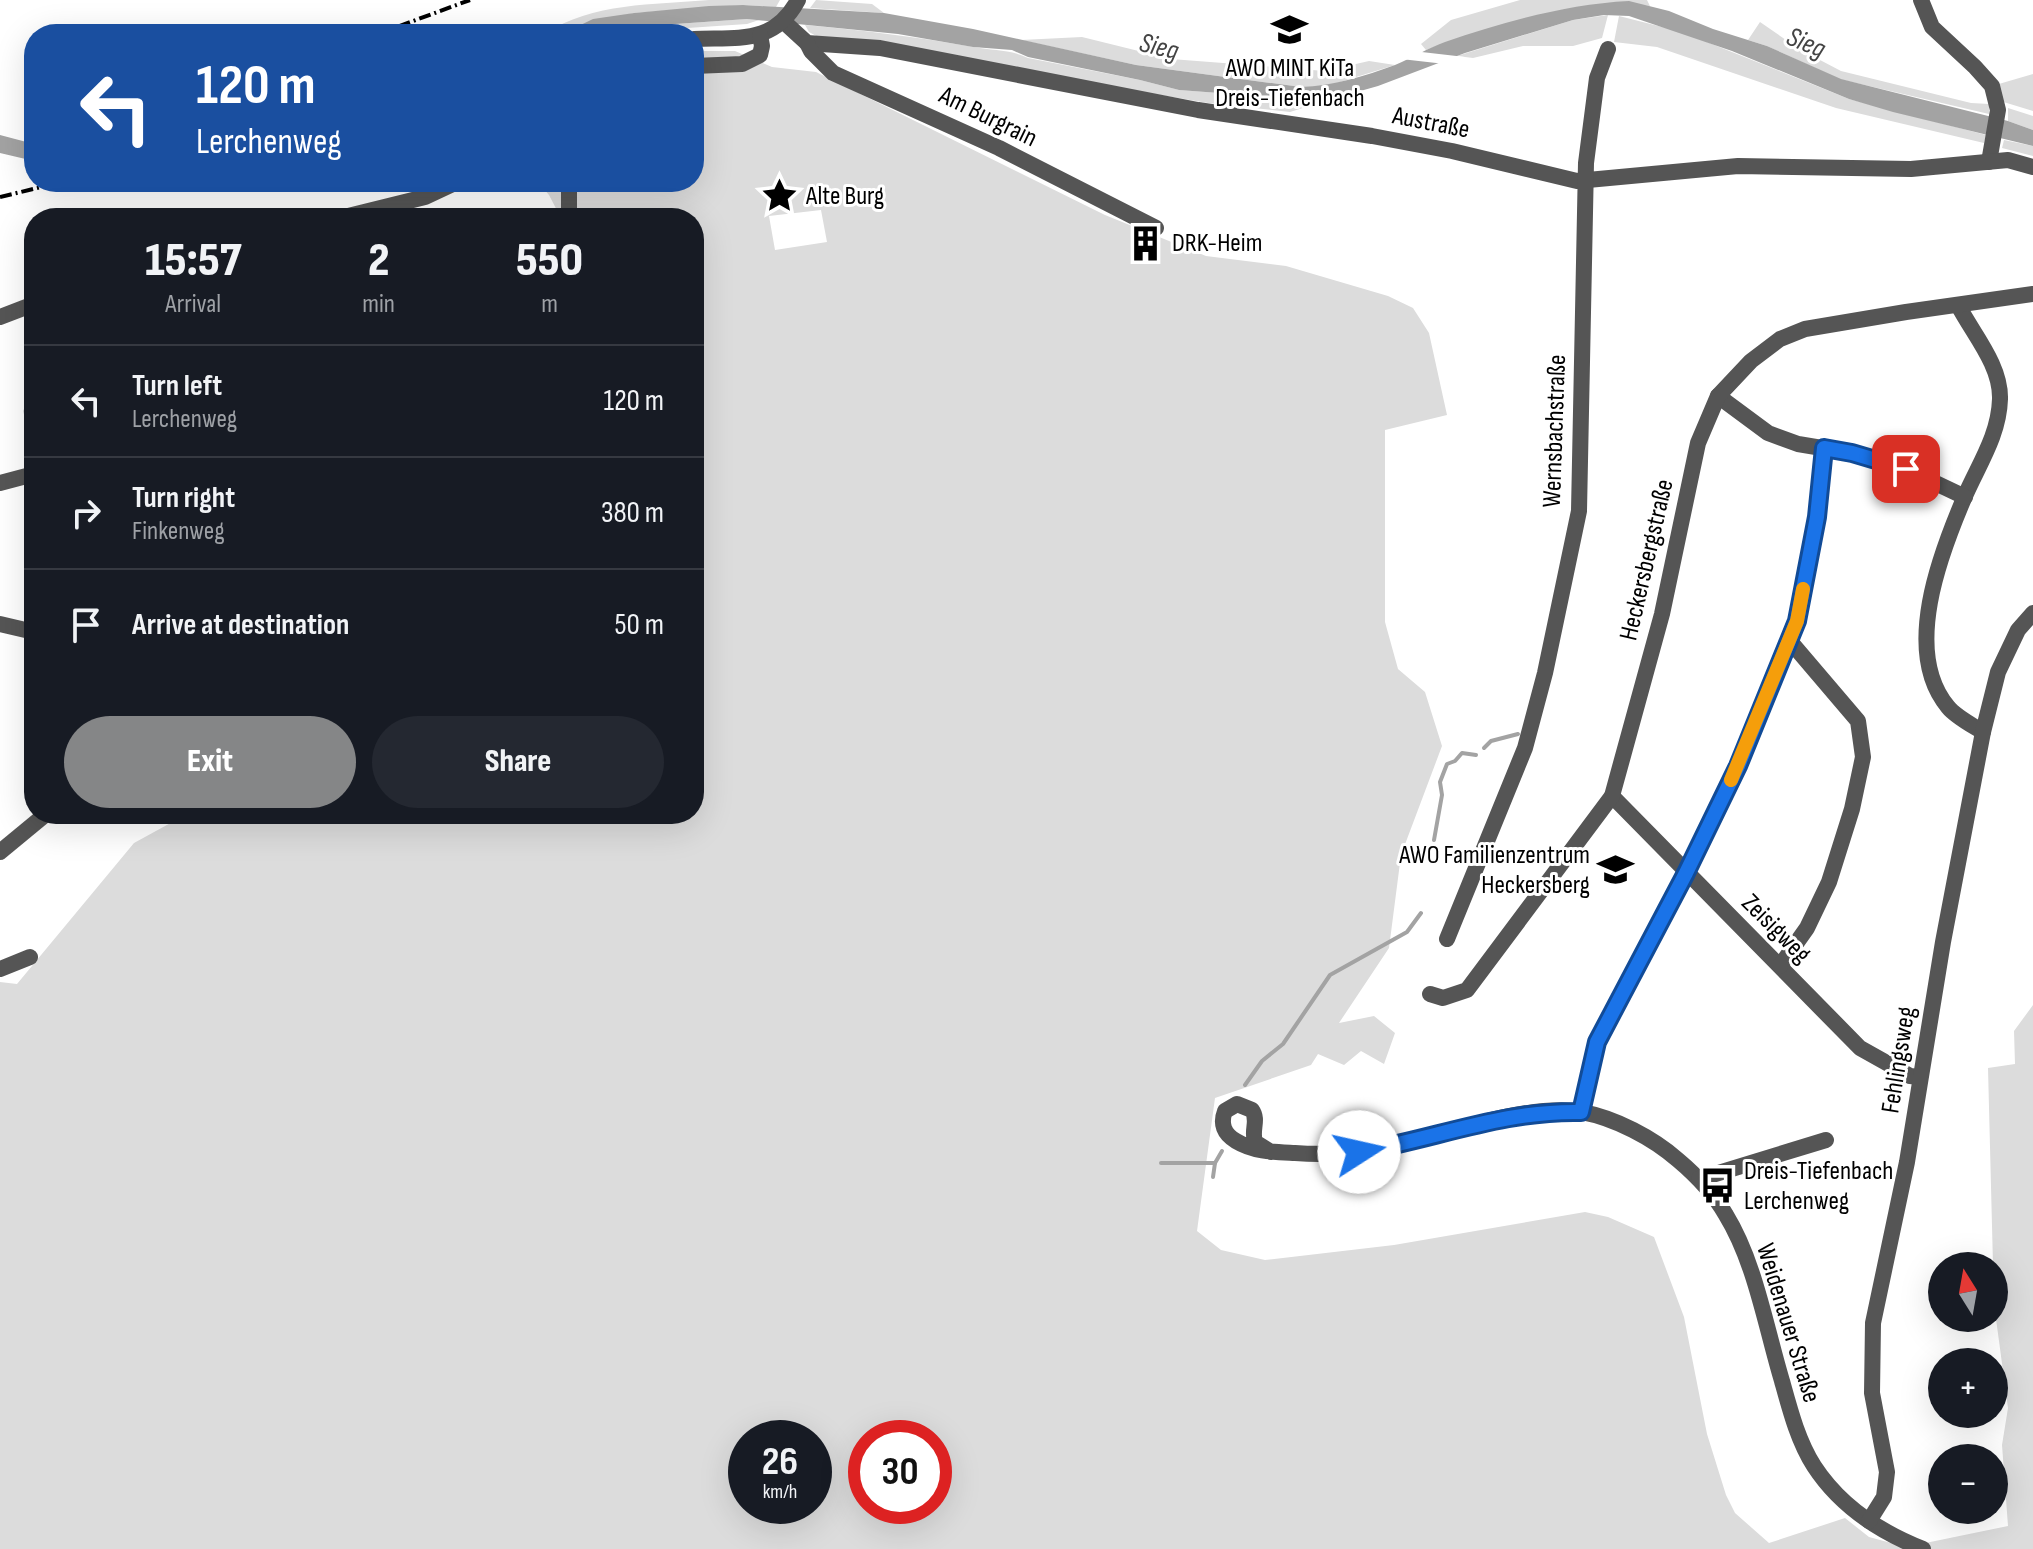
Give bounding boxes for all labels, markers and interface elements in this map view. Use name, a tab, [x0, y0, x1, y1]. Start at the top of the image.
school or university icon: AWO MINT KiTa Dreis-Tiefenbach	[1271, 10, 1309, 48]
water label: Sieg	[1782, 20, 1831, 66]
water label: Sieg	[1136, 26, 1183, 68]
text: 120 m	[196, 53, 316, 120]
place label: AWO MINT KiTa Dreis-Tiefenbach	[1215, 53, 1365, 114]
icon: left	[64, 56, 168, 160]
street label: Am Burgrain	[933, 80, 1042, 154]
street label: Austraße	[1389, 100, 1472, 146]
text: Lerchenweg	[196, 121, 342, 164]
place icon: Alte Burg	[761, 177, 799, 215]
place label: Alte Burg	[805, 181, 884, 212]
building icon: DRK-Heim	[1127, 224, 1165, 262]
place label: DRK-Heim	[1172, 228, 1262, 259]
text: 15:57	[145, 232, 241, 289]
text: 2	[368, 232, 389, 289]
text: 550	[516, 232, 583, 289]
text: Arrival	[165, 289, 221, 320]
text: min	[362, 289, 395, 320]
text: m	[541, 289, 558, 320]
street label: Wernsbachstraße	[1537, 354, 1573, 508]
text: Turn left	[132, 368, 222, 404]
icon: left	[64, 379, 108, 423]
text: 120 m	[603, 383, 664, 419]
text: Lerchenweg	[132, 404, 237, 435]
pin	[1872, 435, 1940, 503]
icon: arrive	[1884, 447, 1928, 491]
street label: Heckersbergstraße	[1613, 476, 1681, 644]
text: Turn right	[132, 480, 235, 516]
icon: right	[64, 491, 108, 535]
text: 380 m	[601, 495, 664, 531]
text: Finkenweg	[132, 516, 225, 547]
icon: arrive	[64, 603, 108, 647]
text: Arrive at destination	[132, 607, 349, 643]
text: 50 m	[615, 607, 664, 643]
button: Exit	[64, 716, 356, 808]
button: Share	[372, 716, 664, 808]
place label: AWO Familienzentrum Heckersberg	[1398, 840, 1590, 901]
school or university icon: AWO Familienzentrum Heckersberg	[1597, 851, 1635, 889]
street label: Zeisigweg	[1735, 888, 1817, 970]
street label: Fehlingsweg	[1875, 1005, 1923, 1115]
position arrow	[1317, 1110, 1401, 1194]
place label: Dreis-Tiefenbach Lerchenweg	[1744, 1156, 1893, 1217]
bus stop icon: Dreis-Tiefenbach Lerchenweg	[1699, 1167, 1737, 1205]
street label: Weidenauer Straße	[1749, 1240, 1827, 1406]
north arrow	[1928, 1252, 2008, 1332]
map controls	[1928, 1252, 2008, 1524]
button: +	[1928, 1348, 2008, 1428]
speed limit sign: 30	[848, 1420, 952, 1524]
text: 26	[762, 1438, 798, 1486]
button: −	[1928, 1444, 2008, 1524]
text: km/h	[763, 1480, 797, 1504]

